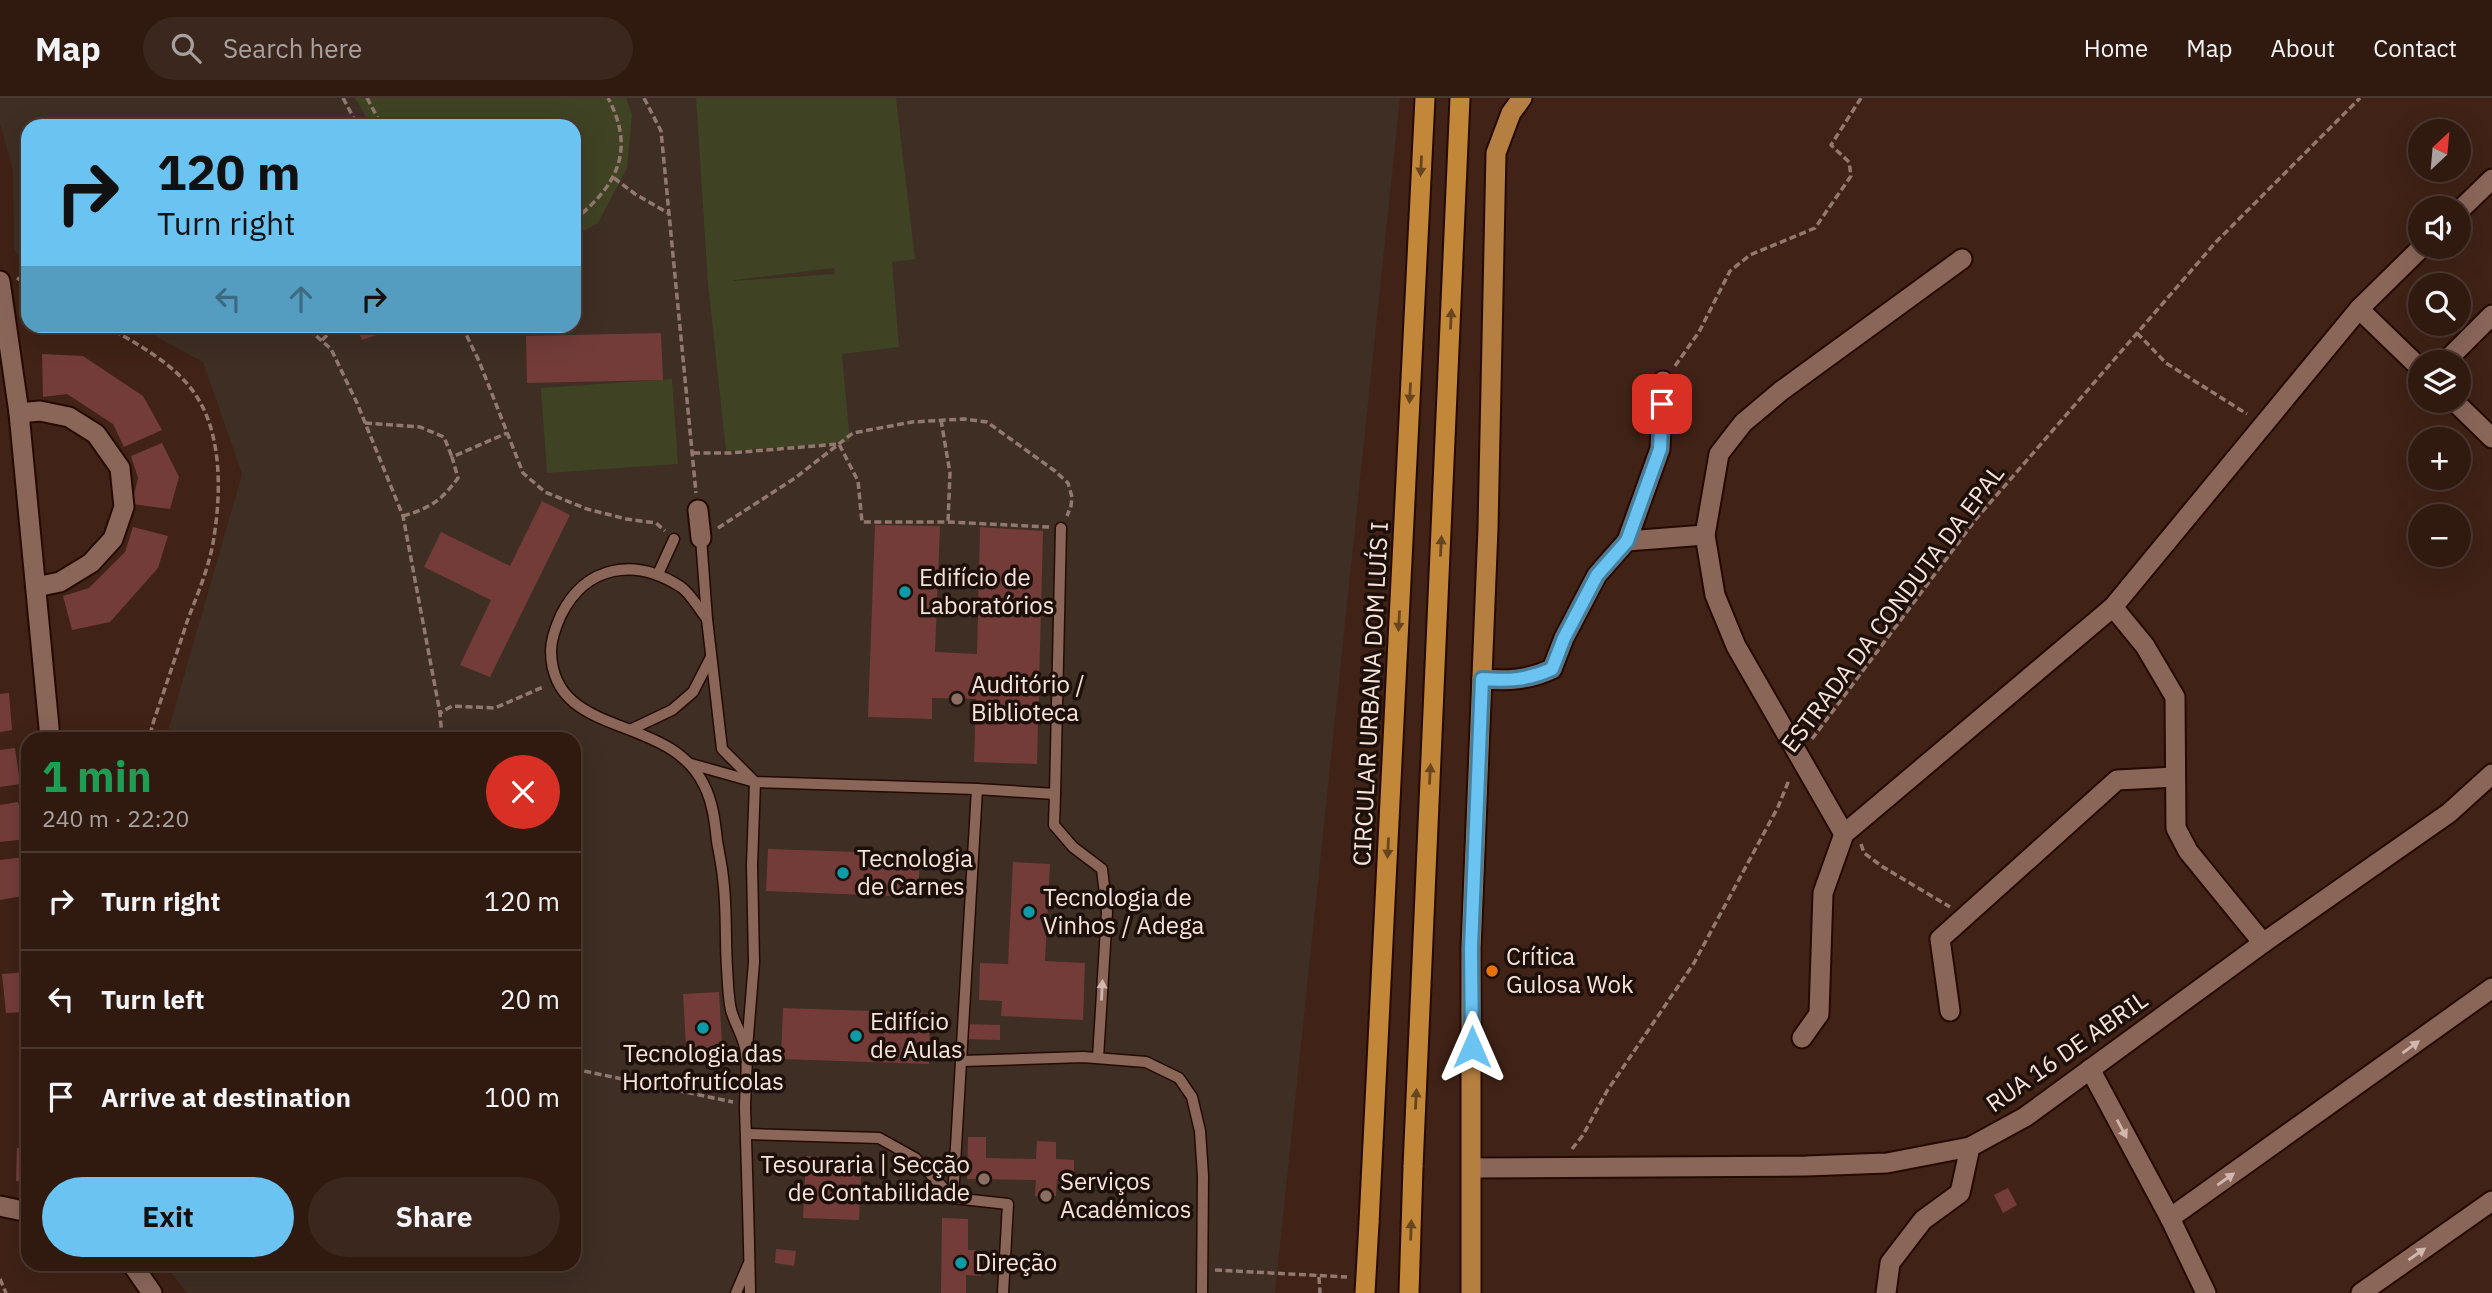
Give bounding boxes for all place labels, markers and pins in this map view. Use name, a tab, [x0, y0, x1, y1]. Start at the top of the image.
pin	[1632, 374, 1692, 434]
place label: Edifício de Laboratórios	[919, 561, 1054, 621]
marker: Edifício de Laboratórios	[897, 584, 913, 600]
place label: Auditório / Biblioteca	[971, 668, 1085, 728]
marker: Auditório / Biblioteca	[949, 691, 965, 707]
place label: Tecnologia de Carnes	[857, 842, 973, 902]
marker: Tecnologia de Carnes	[835, 865, 851, 881]
place label: Tecnologia de Vinhos / Adega	[1043, 881, 1205, 941]
marker: Tecnologia de Vinhos / Adega	[1021, 904, 1037, 920]
place label: Crítica Gulosa Wok	[1506, 940, 1634, 1000]
marker: Crítica Gulosa Wok	[1484, 963, 1500, 979]
place label: Edifício de Aulas	[870, 1005, 963, 1065]
marker: Tecnologia das Hortofrutícolas	[695, 1020, 711, 1036]
marker: Edifício de Aulas	[848, 1028, 864, 1044]
place label: Tecnologia das Hortofrutícolas	[622, 1037, 784, 1097]
place label: Tesouraria | Secção de Contabilidade	[761, 1148, 970, 1208]
place label: Serviços Académicos	[1060, 1165, 1191, 1225]
marker: Tesouraria | Secção de Contabilidade	[976, 1171, 992, 1187]
marker: Serviços Académicos	[1038, 1188, 1054, 1204]
place label: Direção	[975, 1246, 1057, 1278]
marker: Direção	[953, 1255, 969, 1271]

